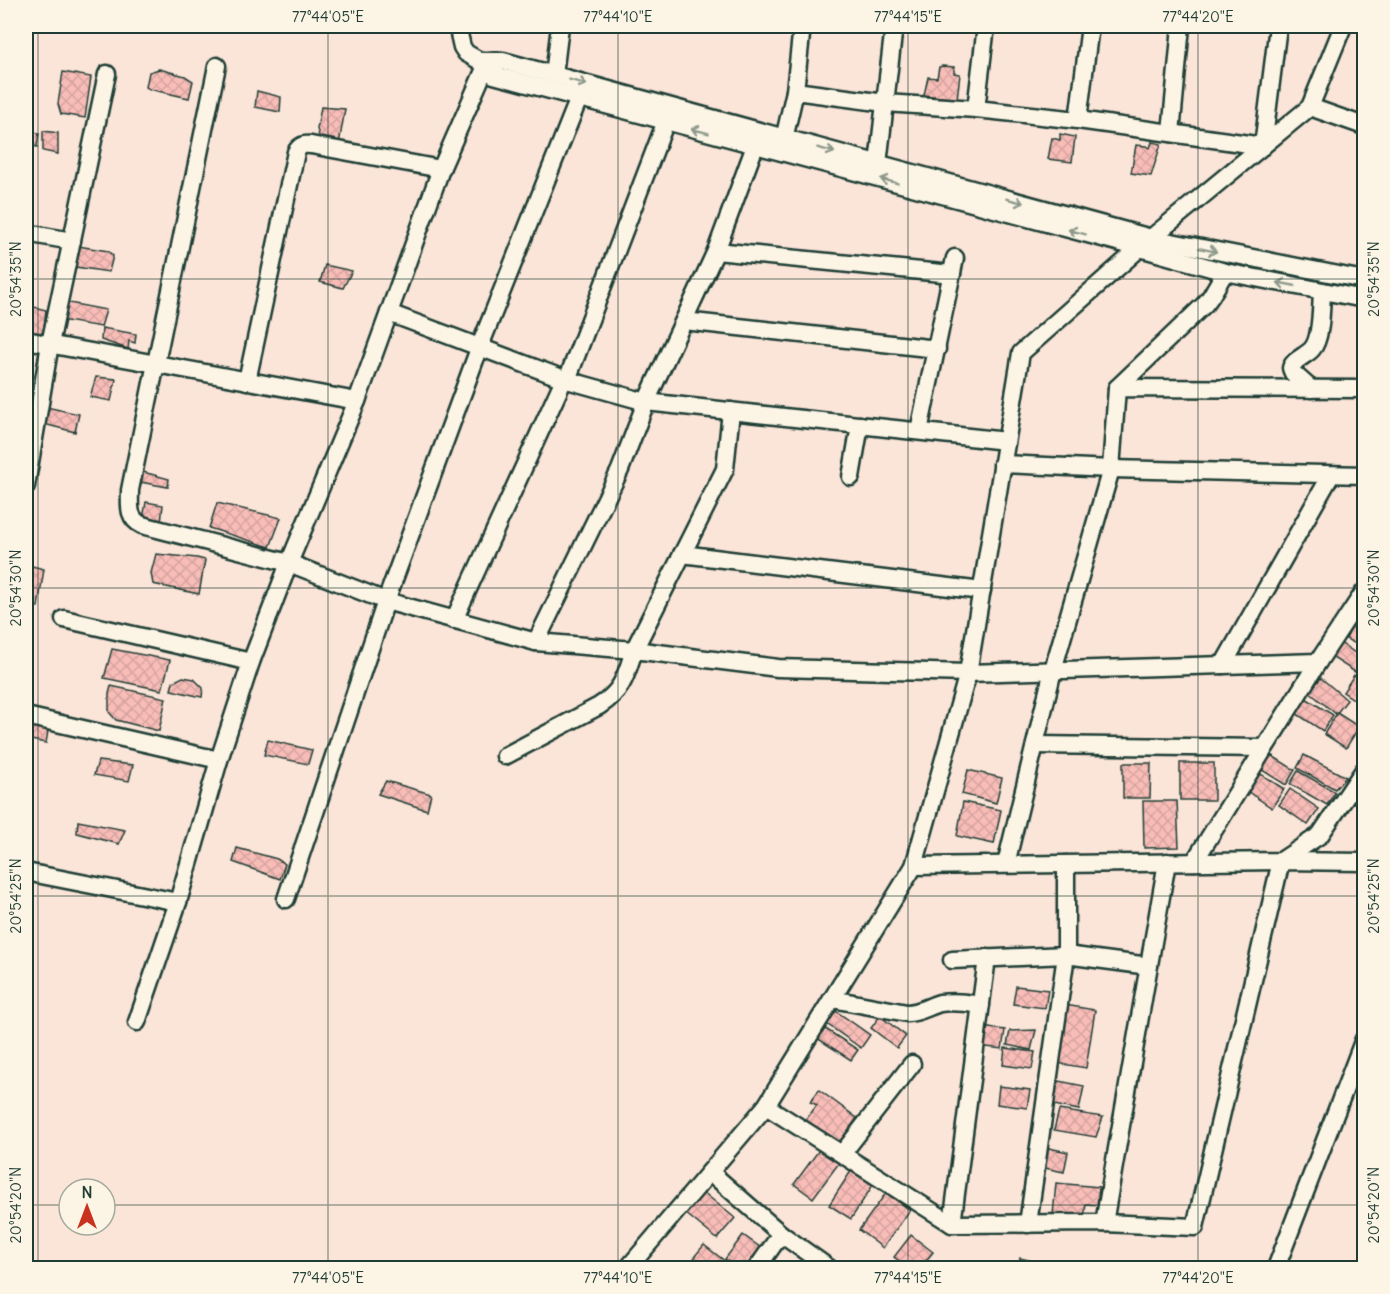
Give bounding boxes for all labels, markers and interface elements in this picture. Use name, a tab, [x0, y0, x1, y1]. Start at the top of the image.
text: 77°44'05"E	[292, 7, 364, 26]
text: 77°44'10"E	[583, 7, 653, 26]
text: 77°44'15"E	[874, 7, 942, 26]
text: 77°44'20"E	[1162, 7, 1234, 26]
one-way arrow	[568, 76, 587, 88]
one-way arrow	[691, 125, 710, 136]
one-way arrow	[816, 145, 835, 156]
one-way arrow	[879, 175, 898, 187]
one-way arrow	[1005, 196, 1024, 208]
one-way arrow	[1068, 225, 1087, 237]
text: 20°54'35"N	[6, 241, 25, 317]
text: 20°54'35"N	[1364, 241, 1383, 317]
one-way arrow	[1198, 245, 1217, 256]
one-way arrow	[1277, 278, 1297, 289]
text: 20°54'30"N	[6, 549, 25, 627]
text: 20°54'30"N	[1364, 549, 1383, 627]
text: 20°54'25"N	[6, 858, 25, 934]
text: 20°54'25"N	[1364, 858, 1383, 934]
text: 20°54'20"N	[6, 1167, 25, 1243]
text: 20°54'20"N	[1364, 1167, 1383, 1243]
north arrow	[57, 1177, 117, 1237]
text: N	[81, 1182, 93, 1202]
text: 77°44'05"E	[292, 1268, 364, 1287]
text: 77°44'10"E	[583, 1268, 653, 1287]
text: 77°44'15"E	[874, 1268, 942, 1287]
text: 77°44'20"E	[1162, 1268, 1234, 1287]

